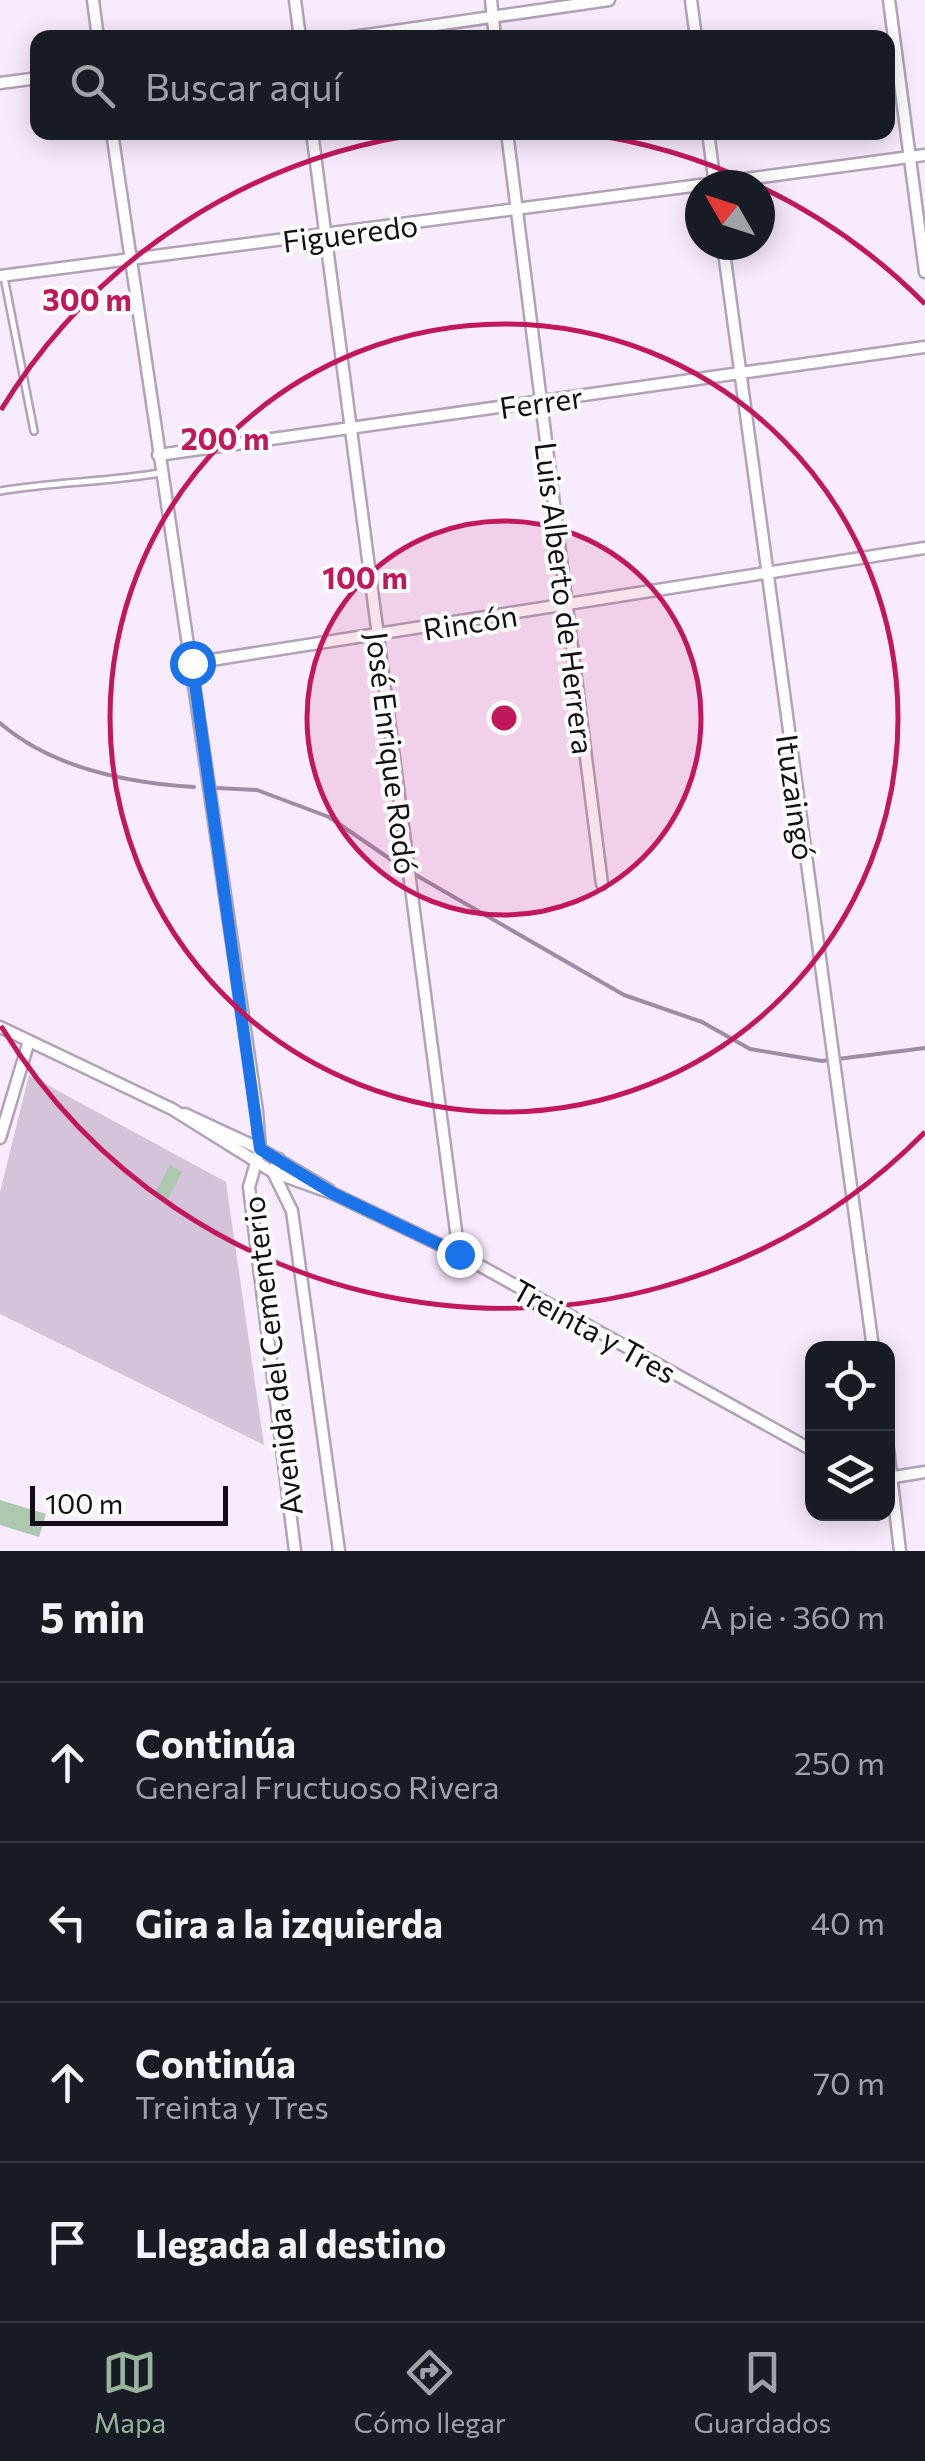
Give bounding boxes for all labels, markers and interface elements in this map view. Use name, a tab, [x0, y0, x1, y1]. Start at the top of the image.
search box	[30, 30, 895, 140]
icon: search	[65, 58, 120, 113]
text: Buscar aquí	[145, 62, 342, 109]
north arrow	[685, 170, 775, 260]
street label: Figueredo	[280, 205, 420, 259]
text: 300 m	[42, 280, 132, 317]
street label: Ferrer	[497, 377, 585, 425]
text: 200 m	[181, 419, 269, 456]
street label: Luis Alberto de Herrera	[528, 440, 604, 756]
text: 100 m	[322, 558, 408, 595]
street label: Rincón	[420, 595, 520, 647]
street label: José Enrique Rodó	[360, 629, 426, 877]
route start	[170, 641, 216, 687]
centre of rings	[486, 700, 522, 736]
street label: Ituzaingó	[770, 732, 824, 862]
street label: Avenida del Cementerio	[233, 1194, 309, 1518]
route end	[437, 1232, 483, 1278]
street label: Treinta y Tres	[507, 1270, 683, 1390]
map controls	[805, 1341, 895, 1521]
button: locate	[805, 1341, 895, 1431]
button: layers	[805, 1431, 895, 1521]
scale bar	[30, 1481, 228, 1526]
text: 100 m	[45, 1486, 123, 1520]
text: 5 min	[40, 1590, 145, 1642]
text: A pie · 360 m	[700, 1596, 885, 1636]
text: Continúa	[135, 1719, 296, 1766]
icon: ahead	[40, 1735, 95, 1790]
text: 250 m	[794, 1742, 885, 1782]
text: General Fructuoso Rivera	[135, 1766, 500, 1806]
icon: left	[40, 1895, 95, 1950]
text: Gira a la izquierda	[135, 1899, 443, 1946]
text: 40 m	[811, 1902, 885, 1942]
text: Continúa	[135, 2039, 296, 2086]
icon: ahead	[40, 2055, 95, 2110]
text: 70 m	[813, 2062, 885, 2102]
text: Treinta y Tres	[135, 2086, 329, 2126]
icon: arrive	[40, 2215, 95, 2270]
text: Llegada al destino	[135, 2219, 446, 2266]
tab: Mapa	[94, 2345, 166, 2439]
tab: Cómo llegar	[354, 2345, 506, 2439]
tab: Guardados	[694, 2345, 831, 2439]

